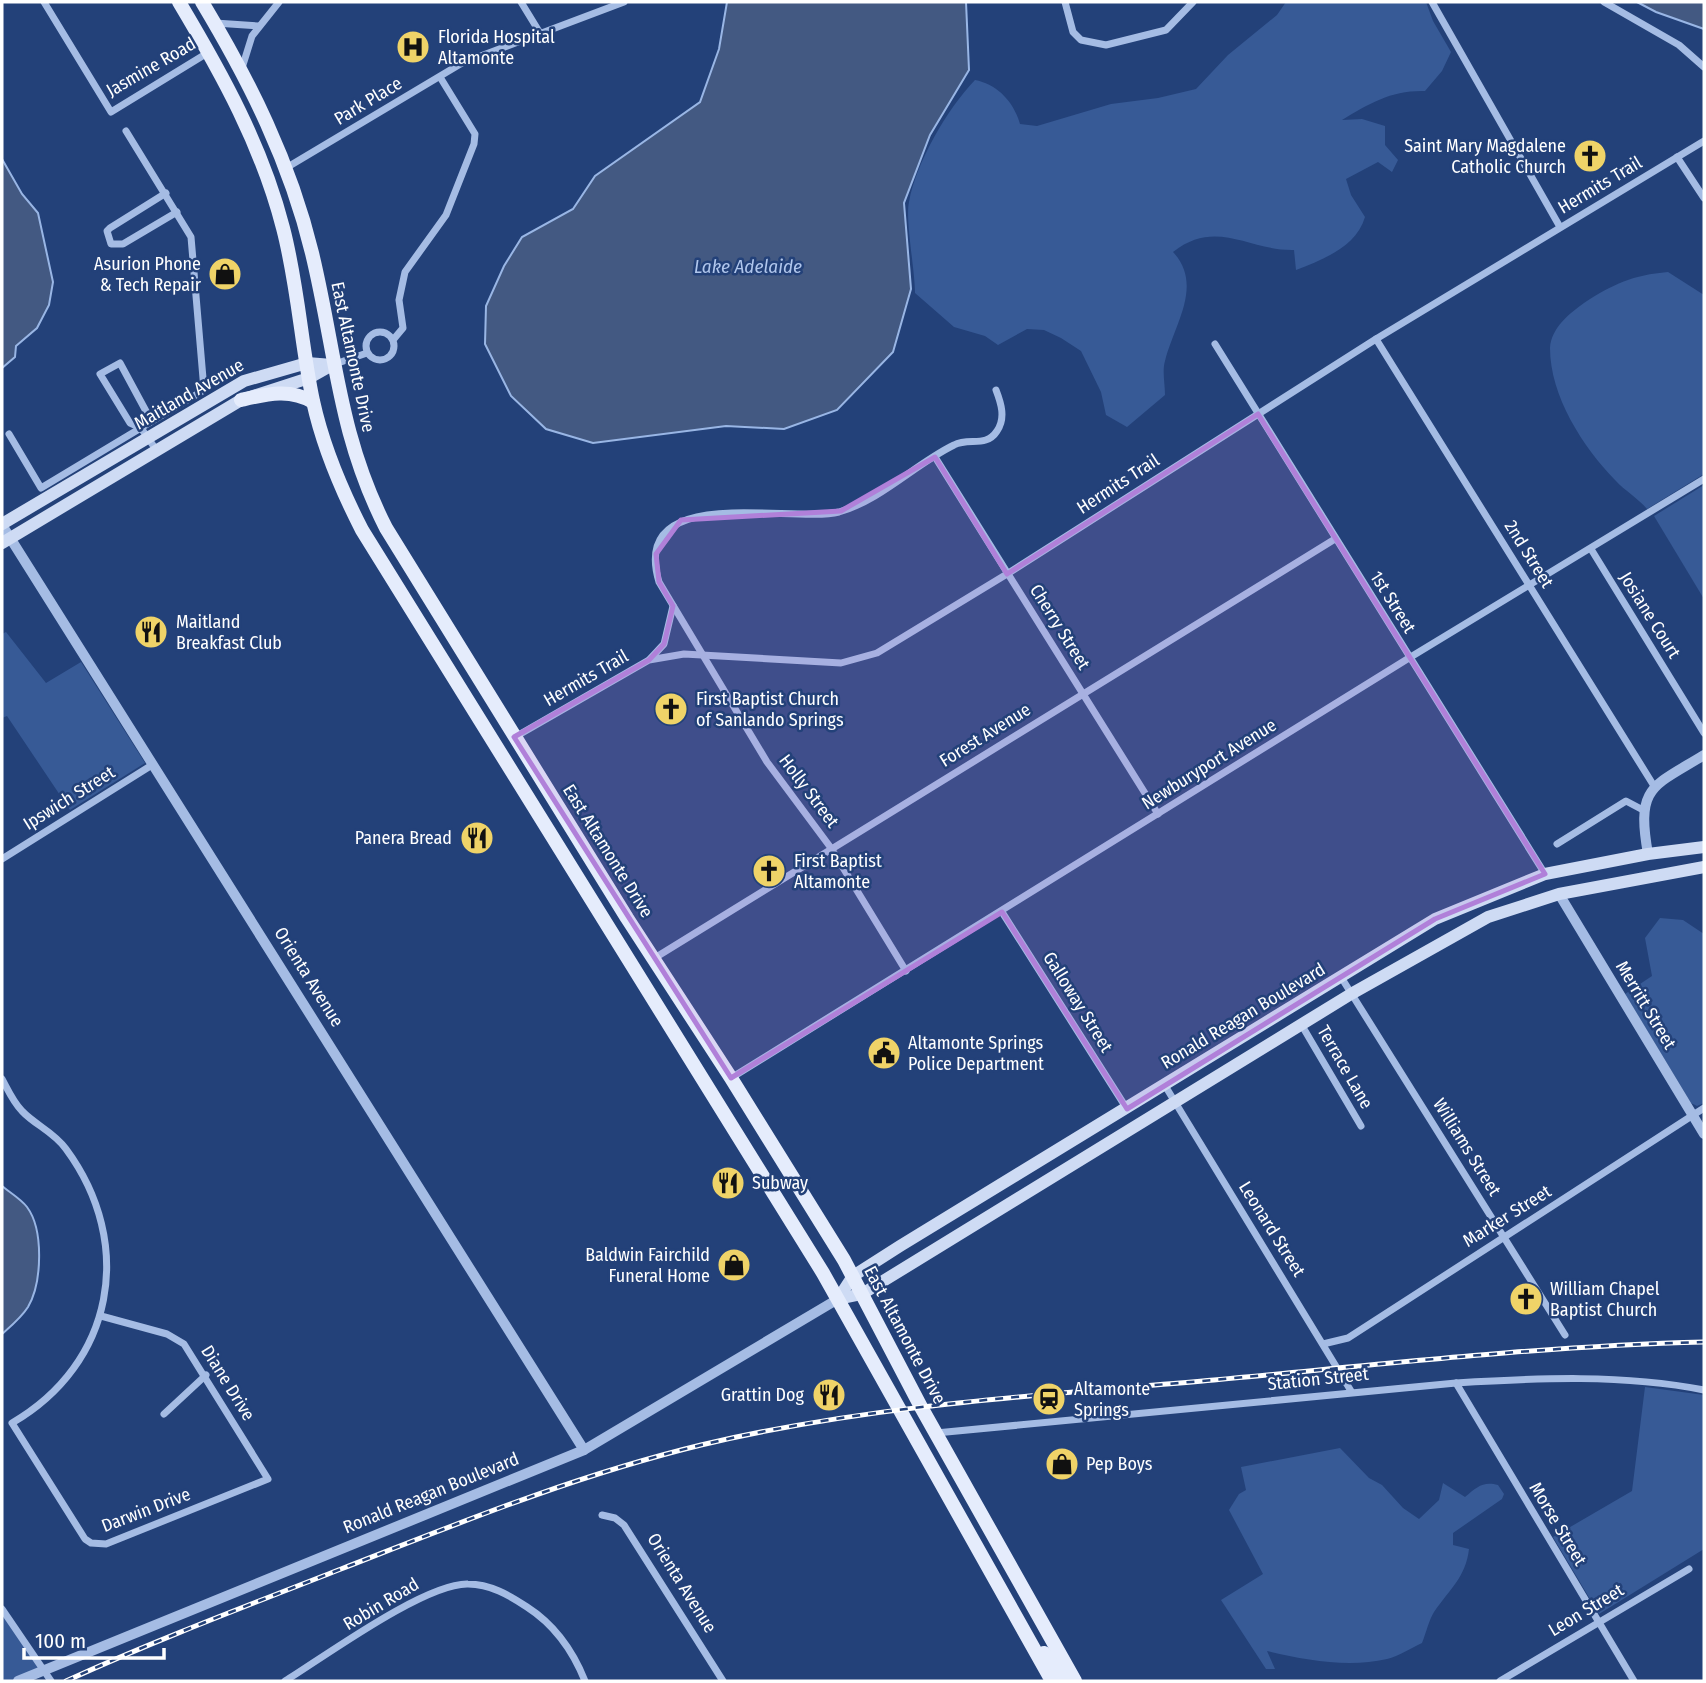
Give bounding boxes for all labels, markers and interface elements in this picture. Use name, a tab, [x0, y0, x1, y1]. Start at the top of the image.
place label: Florida Hospital Altamonte	[438, 26, 555, 69]
hospital icon: Florida Hospital Altamonte	[394, 28, 432, 66]
street label: Jasmine Road	[102, 33, 200, 101]
street label: Park Place	[330, 72, 406, 130]
place label: Saint Mary Magdalene Catholic Church	[1404, 135, 1566, 178]
church icon: Saint Mary Magdalene Catholic Church	[1571, 137, 1609, 175]
street label: Hermits Trail	[1554, 151, 1646, 219]
place label: Asurion Phone & Tech Repair	[94, 253, 202, 296]
shop icon: Asurion Phone & Tech Repair	[206, 255, 244, 293]
water label: Lake Adelaide	[694, 255, 802, 278]
street label: East Altamonte Drive	[326, 280, 380, 434]
street label: Maitland Avenue	[130, 354, 248, 434]
street label: Hermits Trail	[1073, 449, 1164, 519]
street label: 2nd Street	[1500, 516, 1558, 592]
street label: 1st Street	[1365, 567, 1421, 637]
street label: Josiane Court	[1615, 568, 1685, 662]
street label: Cherry Street	[1025, 580, 1095, 674]
place label: Maitland Breakfast Club	[176, 611, 282, 654]
restaurant icon: Maitland Breakfast Club	[132, 613, 170, 651]
street label: Hermits Trail	[540, 645, 632, 711]
place label: First Baptist Church of Sanlando Springs	[696, 688, 844, 731]
church icon: First Baptist Church of Sanlando Springs	[652, 690, 690, 728]
street label: Forest Avenue	[935, 698, 1035, 772]
street label: Newburyport Avenue	[1138, 714, 1280, 814]
street label: Holly Street	[774, 750, 844, 832]
street label: Ipswich Street	[19, 761, 119, 835]
street label: East Altamonte Drive	[558, 780, 658, 922]
restaurant icon: Panera Bread	[458, 819, 496, 857]
place label: Panera Bread	[355, 827, 452, 849]
place label: First Baptist Altamonte	[794, 850, 882, 893]
church icon: First Baptist Altamonte	[750, 852, 788, 890]
street label: Orienta Avenue	[270, 923, 348, 1031]
street label: Galloway Street	[1038, 948, 1118, 1056]
street label: Merritt Street	[1611, 957, 1681, 1053]
street label: Ronald Reagan Boulevard	[1157, 958, 1329, 1074]
street label: Terrace Lane	[1312, 1021, 1378, 1113]
place label: Altamonte Springs Police Department	[908, 1032, 1044, 1075]
public building icon: Altamonte Springs Police Department	[865, 1034, 903, 1072]
street label: Williams Street	[1428, 1094, 1506, 1200]
restaurant icon: Subway	[709, 1164, 747, 1202]
place label: Subway	[752, 1172, 808, 1194]
street label: Leonard Street	[1234, 1177, 1310, 1281]
street label: Marker Street	[1459, 1180, 1555, 1252]
place label: Baldwin Fairchild Funeral Home	[585, 1244, 710, 1287]
shop icon: Baldwin Fairchild Funeral Home	[715, 1246, 753, 1284]
street label: East Altamonte Drive	[859, 1262, 951, 1408]
place label: William Chapel Baptist Church	[1550, 1278, 1660, 1321]
church icon: William Chapel Baptist Church	[1507, 1280, 1545, 1318]
street label: Diane Drive	[196, 1341, 260, 1425]
street label: Station Street	[1266, 1363, 1370, 1395]
restaurant icon: Grattin Dog	[810, 1376, 848, 1414]
place label: Altamonte Springs	[1074, 1378, 1150, 1421]
station icon: Altamonte Springs	[1030, 1380, 1068, 1418]
place label: Grattin Dog	[721, 1384, 805, 1406]
shop icon: Pep Boys	[1043, 1445, 1081, 1483]
street label: Ronald Reagan Boulevard	[340, 1448, 522, 1538]
place label: Pep Boys	[1086, 1453, 1153, 1475]
street label: Morse Street	[1525, 1478, 1592, 1570]
street label: Darwin Drive	[98, 1483, 194, 1537]
street label: Orienta Avenue	[643, 1529, 721, 1637]
street label: Robin Road	[339, 1573, 423, 1635]
street label: Leon Street	[1544, 1579, 1628, 1641]
scale bar	[24, 1616, 164, 1660]
text: 100 m	[35, 1628, 86, 1654]

